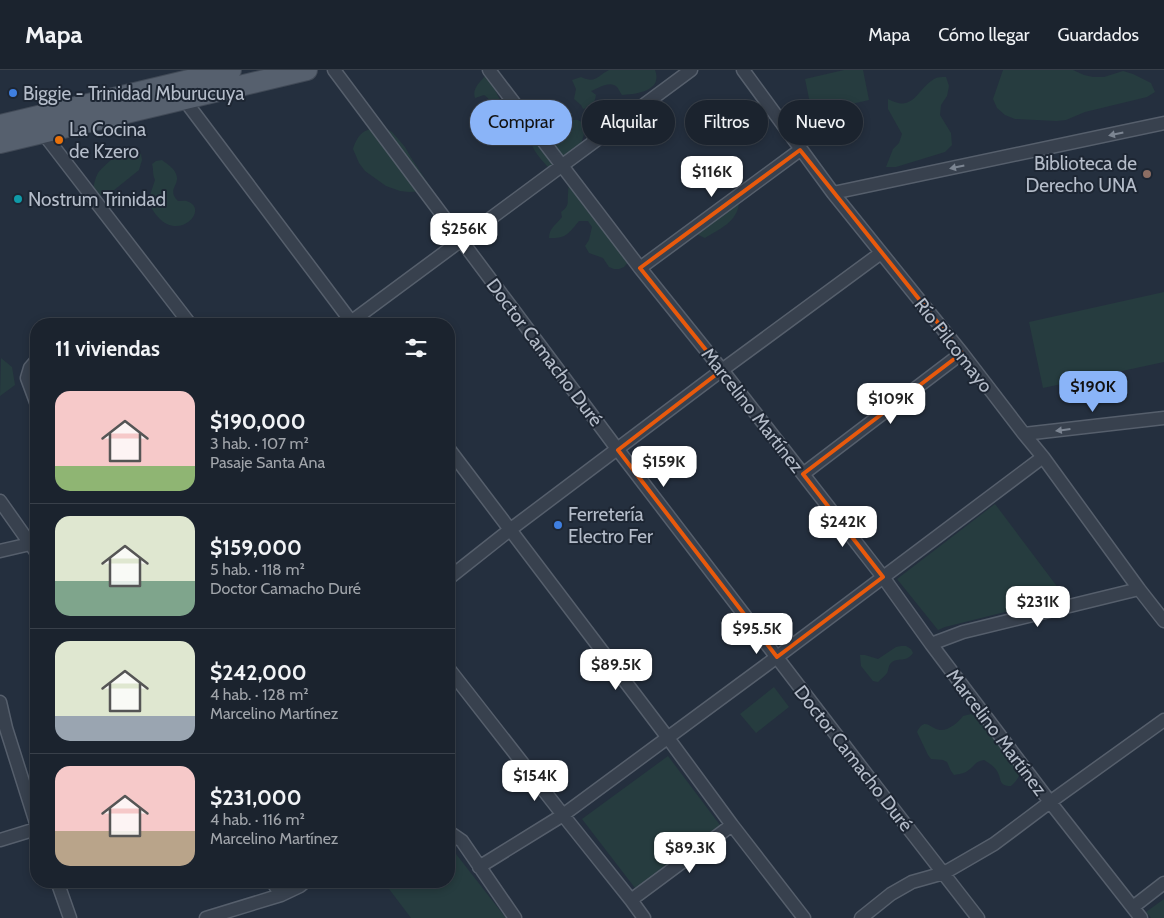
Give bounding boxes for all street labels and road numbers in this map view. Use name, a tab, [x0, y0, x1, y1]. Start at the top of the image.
street label: Doctor Camacho Duré	[481, 274, 608, 431]
street label: Río Pilcomayo	[910, 294, 998, 397]
street label: Marcelino Martínez	[697, 343, 809, 477]
street label: Marcelino Martínez	[942, 665, 1052, 800]
street label: Doctor Camacho Duré	[789, 681, 918, 836]

